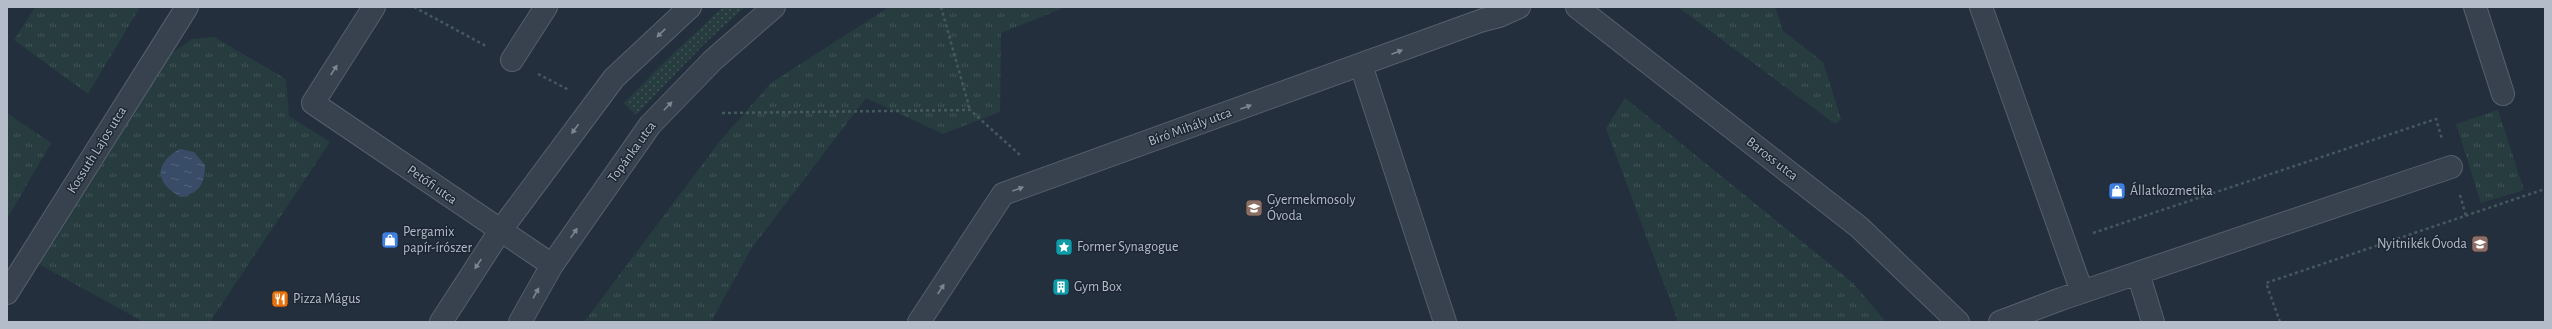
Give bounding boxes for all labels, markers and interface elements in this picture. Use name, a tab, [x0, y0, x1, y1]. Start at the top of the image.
one-way arrow	[656, 28, 666, 38]
one-way arrow	[1392, 48, 1404, 54]
one-way arrow	[330, 65, 338, 75]
one-way arrow	[663, 101, 673, 111]
one-way arrow	[1240, 103, 1252, 109]
street label: Kossuth Lajos utca	[65, 104, 130, 196]
street label: Bíró Mihály utca	[1146, 105, 1234, 149]
street label: Topánka utca	[605, 119, 659, 185]
one-way arrow	[570, 124, 579, 135]
street label: Baross utca	[1744, 135, 1801, 184]
street label: Petőfi utca	[405, 163, 460, 207]
shop icon: Állatkozmetika	[2107, 181, 2127, 201]
place label: Állatkozmetika	[2130, 181, 2213, 198]
one-way arrow	[1013, 185, 1025, 191]
place label: Gyermekmosoly Óvoda	[1267, 193, 1355, 223]
school or university icon: Gyermekmosoly Óvoda	[1244, 198, 1264, 218]
place label: Pergamix papír-írószer	[403, 225, 472, 255]
one-way arrow	[570, 228, 578, 238]
shop icon: Pergamix papír-írószer	[380, 230, 400, 250]
place label: Nyitnikék Óvoda	[2377, 234, 2468, 251]
school or university icon: Nyitnikék Óvoda	[2470, 234, 2490, 254]
place icon: Former Synagogue	[1054, 237, 1074, 257]
place label: Former Synagogue	[1077, 240, 1178, 254]
one-way arrow	[475, 258, 482, 270]
building icon: Gym Box	[1051, 277, 1071, 297]
place label: Gym Box	[1074, 280, 1122, 294]
one-way arrow	[937, 284, 945, 295]
one-way arrow	[533, 288, 539, 299]
restaurant icon: Pizza Mágus	[270, 289, 290, 309]
place label: Pizza Mágus	[293, 292, 361, 306]

